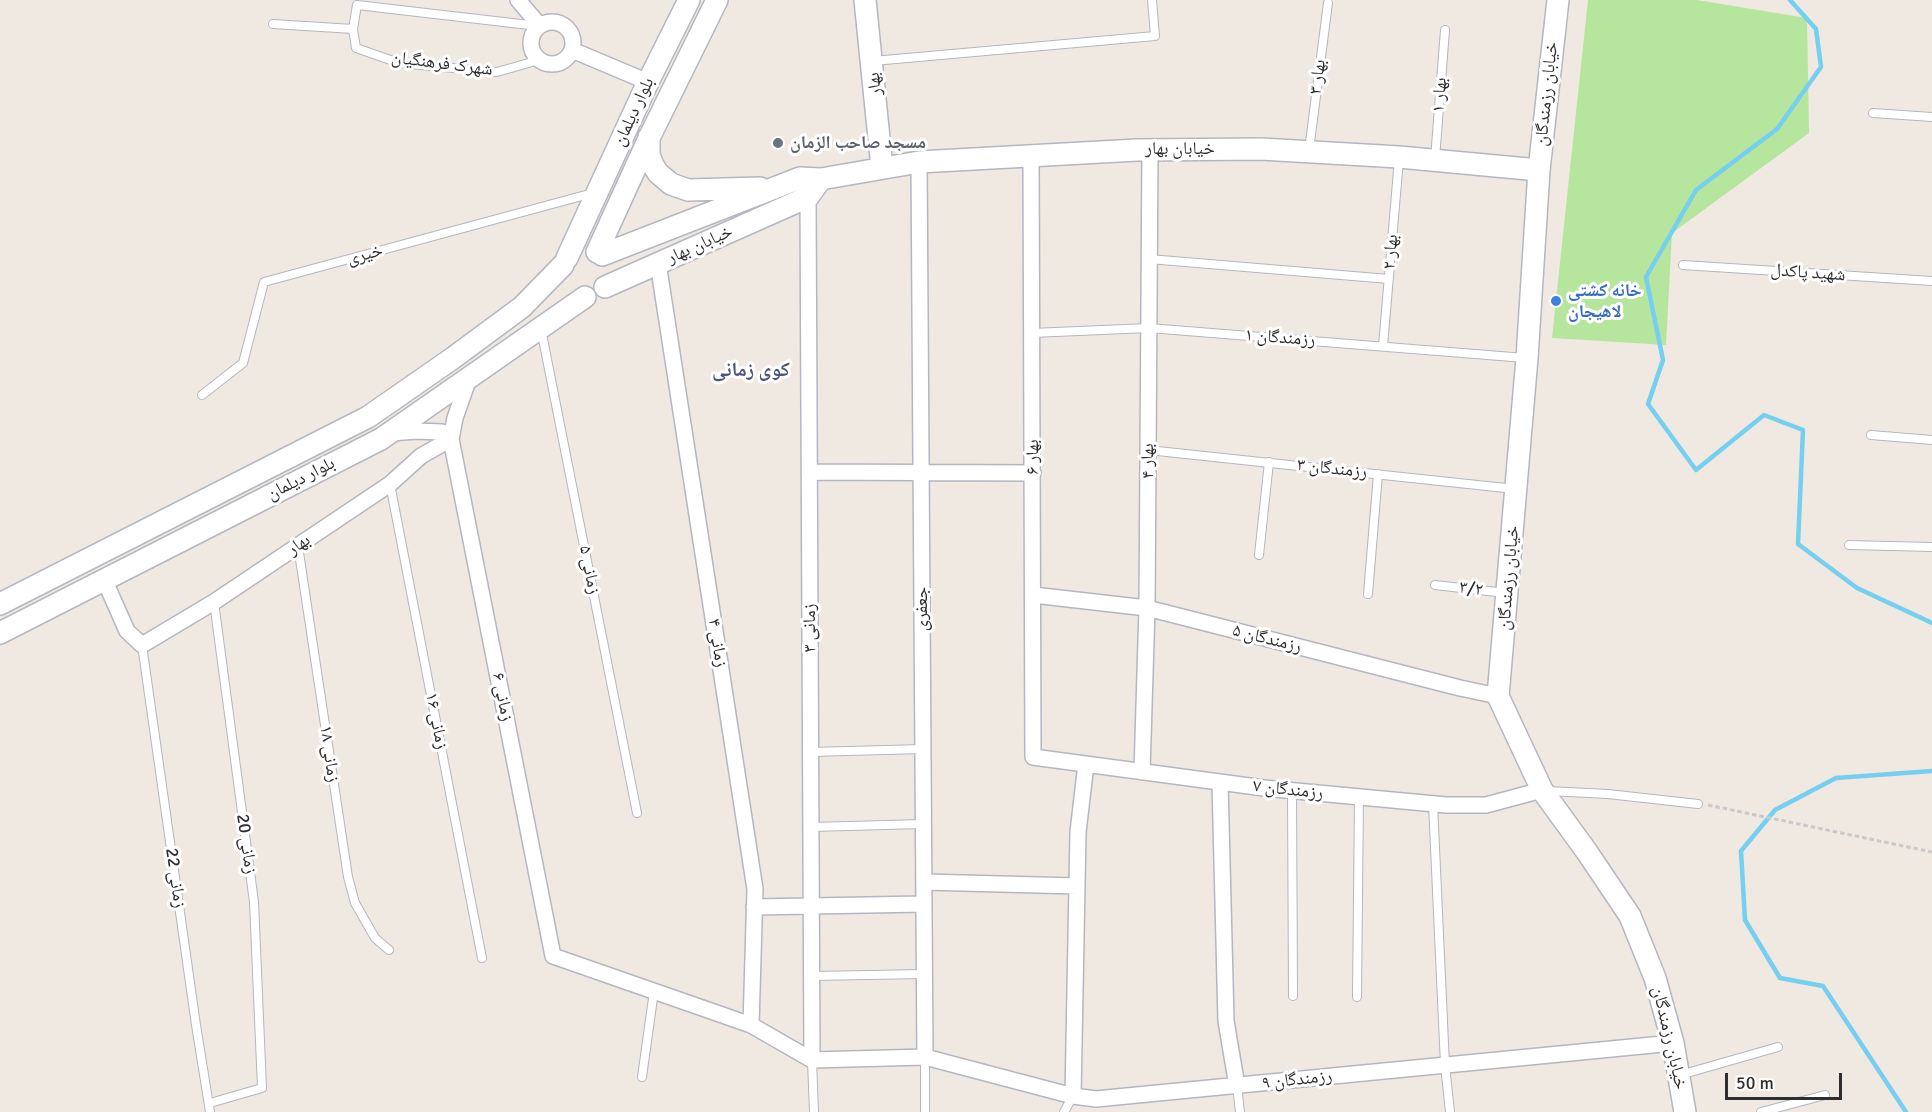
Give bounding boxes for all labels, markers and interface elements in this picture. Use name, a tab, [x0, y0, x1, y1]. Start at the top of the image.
street label: خیابان رزمندگان	[1531, 41, 1563, 147]
street label: شهرک فرهنگیان	[390, 47, 494, 81]
street label: بهار ۳	[1305, 58, 1331, 96]
street label: بهار	[863, 71, 887, 97]
street label: بلوار دیلمان	[609, 74, 659, 150]
street label: بهار ۱	[1428, 77, 1452, 113]
place label: مسجد صاحب الزمان	[790, 132, 926, 154]
marker: مسجد صاحب الزمان	[771, 136, 785, 150]
street label: خیابان بهار	[1145, 138, 1215, 160]
street label: خیابان بهار	[664, 221, 736, 269]
street label: بهار ۲	[1379, 233, 1403, 271]
street label: خیری	[345, 240, 385, 270]
street label: شهید پاکدل	[1770, 260, 1846, 286]
place label: خانه کشتی لاهیجان	[1568, 280, 1642, 322]
marker: خانه کشتی لاهیجان	[1549, 294, 1563, 308]
street label: رزمندگان ۱	[1244, 325, 1316, 351]
district label: کوی زمانی	[712, 359, 790, 383]
street label: بهار ۶	[1022, 439, 1044, 475]
street label: بهار ۴	[1137, 443, 1159, 479]
street label: بلوار دیلمان	[263, 453, 339, 505]
street label: رزمندگان ۳	[1296, 455, 1368, 483]
street label: خیابان رزمندگان	[1494, 525, 1524, 631]
street label: بهار	[283, 530, 315, 560]
street label: زمانی ۵	[574, 544, 604, 596]
street label: ۳/۲	[1458, 577, 1484, 601]
street label: جعفری	[911, 587, 933, 631]
street label: زمانی ۳	[799, 603, 821, 653]
street label: زمانی ۴	[702, 617, 732, 669]
street label: رزمندگان ۵	[1230, 620, 1304, 658]
street label: زمانی ۶	[487, 671, 517, 723]
street label: زمانی ۱۶	[420, 691, 452, 751]
street label: زمانی ۱۸	[314, 724, 344, 784]
street label: رزمندگان ۷	[1252, 776, 1324, 804]
street label: زمانی 20	[231, 813, 261, 875]
street label: زمانی 22	[160, 847, 190, 909]
street label: خیابان رزمندگان	[1647, 984, 1691, 1092]
scale bar	[1728, 1061, 1845, 1099]
street label: رزمندگان ۹	[1261, 1066, 1333, 1094]
text: 50 m	[1736, 1072, 1774, 1094]

